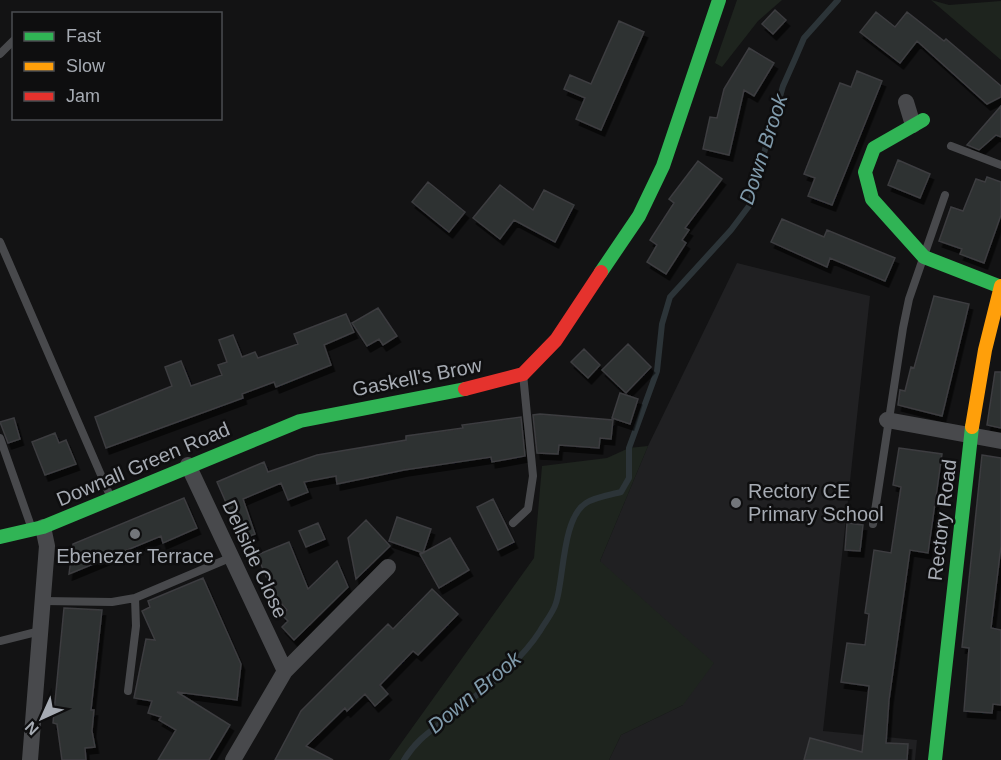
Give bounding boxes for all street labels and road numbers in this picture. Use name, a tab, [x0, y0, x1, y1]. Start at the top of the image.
street label: Gaskell's Brow	[350, 354, 484, 400]
street label: Downall Green Road	[53, 418, 233, 510]
street label: Rectory Road	[924, 458, 960, 582]
street label: Dellside Close	[218, 496, 292, 622]

